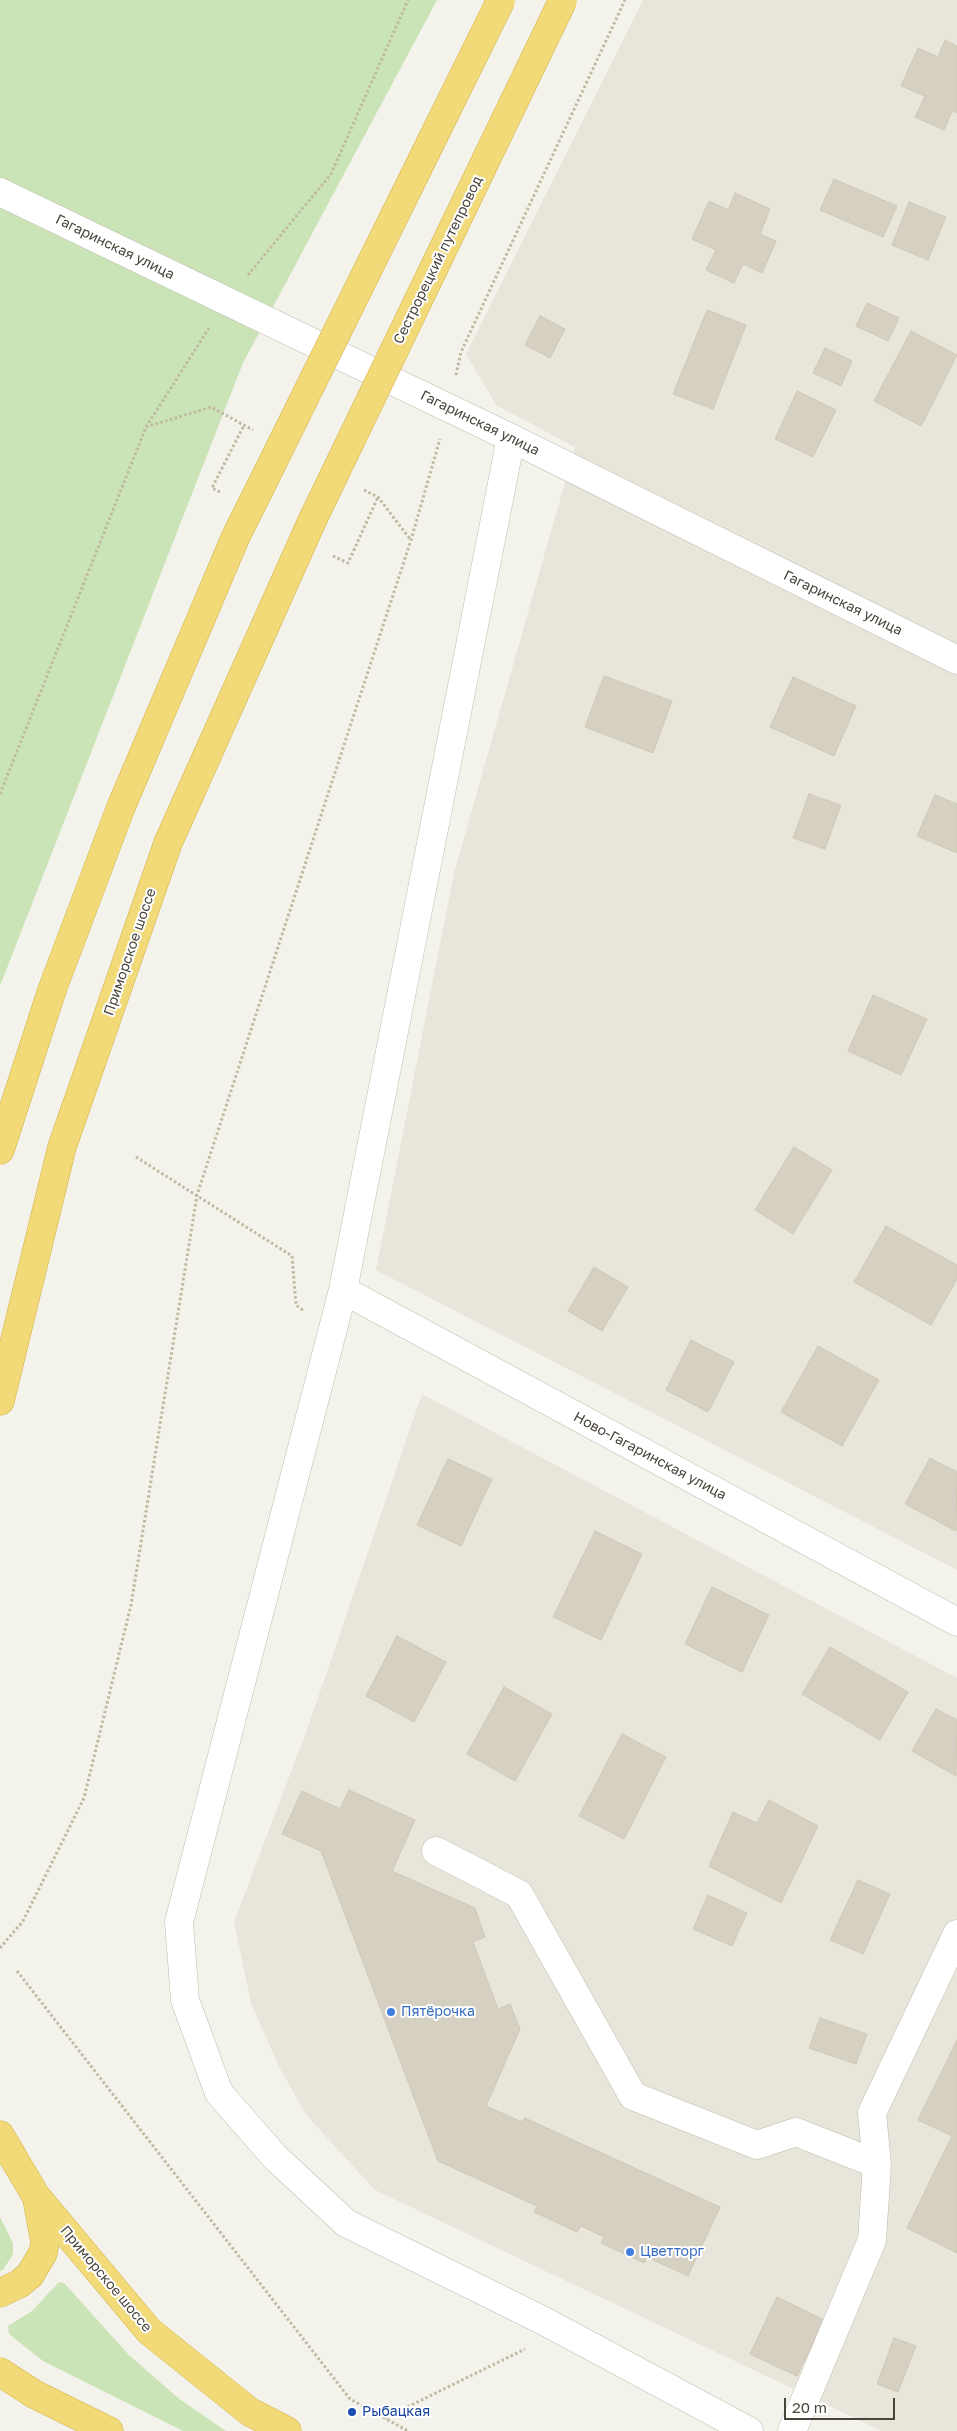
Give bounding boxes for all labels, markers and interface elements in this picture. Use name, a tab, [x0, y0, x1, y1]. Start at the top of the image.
street label: Сестрорецкий путепровод	[390, 173, 486, 347]
street label: Гагаринская улица	[53, 211, 177, 283]
street label: Гагаринская улица	[418, 387, 542, 459]
street label: Гагаринская улица	[781, 567, 905, 639]
street label: Приморское шоссе	[100, 886, 160, 1018]
street label: Ново-Гагаринская улица	[571, 1409, 729, 1503]
place label: Пятёрочка	[401, 2004, 475, 2020]
marker: Пятёрочка	[385, 2006, 397, 2018]
street label: Приморское шоссе	[57, 2223, 155, 2335]
place label: Цветторг	[640, 2244, 704, 2260]
marker: Цветторг	[624, 2246, 636, 2258]
scale bar	[787, 2388, 898, 2420]
text: 20 m	[792, 2398, 827, 2416]
place label: Рыбацкая	[362, 2404, 430, 2420]
marker: Рыбацкая	[346, 2406, 358, 2418]

